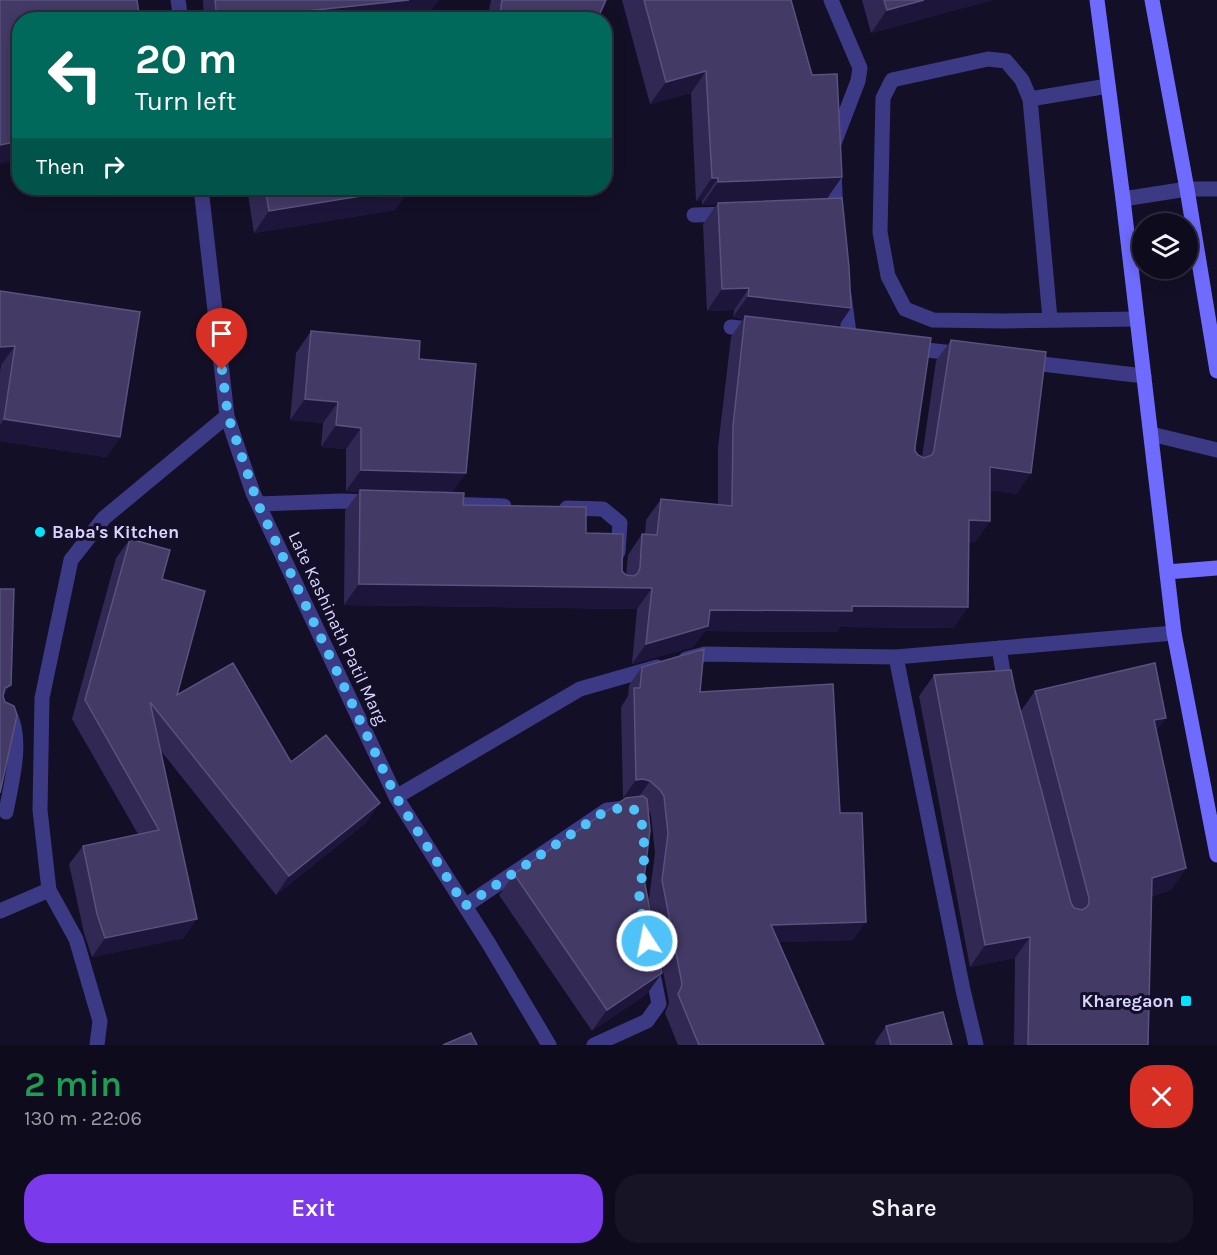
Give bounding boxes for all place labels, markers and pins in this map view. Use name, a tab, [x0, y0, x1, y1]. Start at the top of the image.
pin	[196, 308, 247, 370]
place label: Baba's Kitchen	[52, 521, 179, 543]
marker: Baba's Kitchen	[33, 525, 47, 539]
place label: Kharegaon	[1081, 990, 1174, 1012]
marker: Kharegaon	[1179, 994, 1193, 1008]

